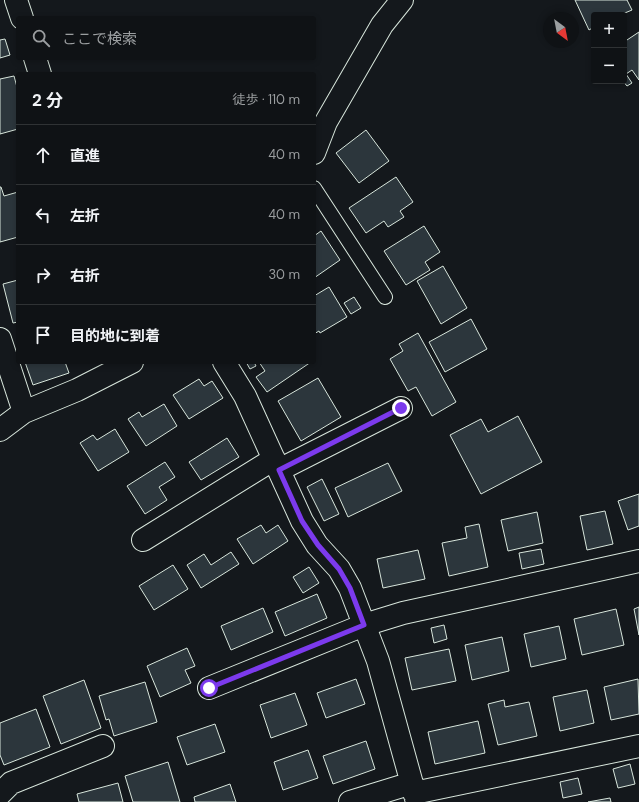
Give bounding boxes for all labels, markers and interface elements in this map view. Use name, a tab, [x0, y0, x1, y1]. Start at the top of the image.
north arrow	[543, 12, 579, 48]
map controls	[591, 12, 627, 84]
button: +	[591, 12, 627, 48]
search box	[16, 16, 316, 60]
icon: search	[30, 27, 52, 49]
text: ここで検索	[62, 29, 137, 49]
button: −	[591, 48, 627, 84]
text: 2 分	[32, 89, 63, 111]
text: 徒歩 · 110 m	[232, 91, 300, 108]
icon: ahead	[32, 144, 54, 166]
text: 直進	[70, 146, 100, 166]
text: 40 m	[268, 146, 300, 163]
icon: left	[32, 204, 54, 226]
text: 左折	[70, 206, 100, 226]
text: 40 m	[268, 206, 300, 223]
icon: right	[32, 264, 54, 286]
text: 右折	[70, 266, 100, 286]
text: 30 m	[268, 266, 300, 283]
icon: arrive	[32, 324, 54, 346]
text: 目的地に到着	[70, 326, 160, 346]
route end	[392, 399, 410, 417]
route start	[200, 679, 218, 697]

